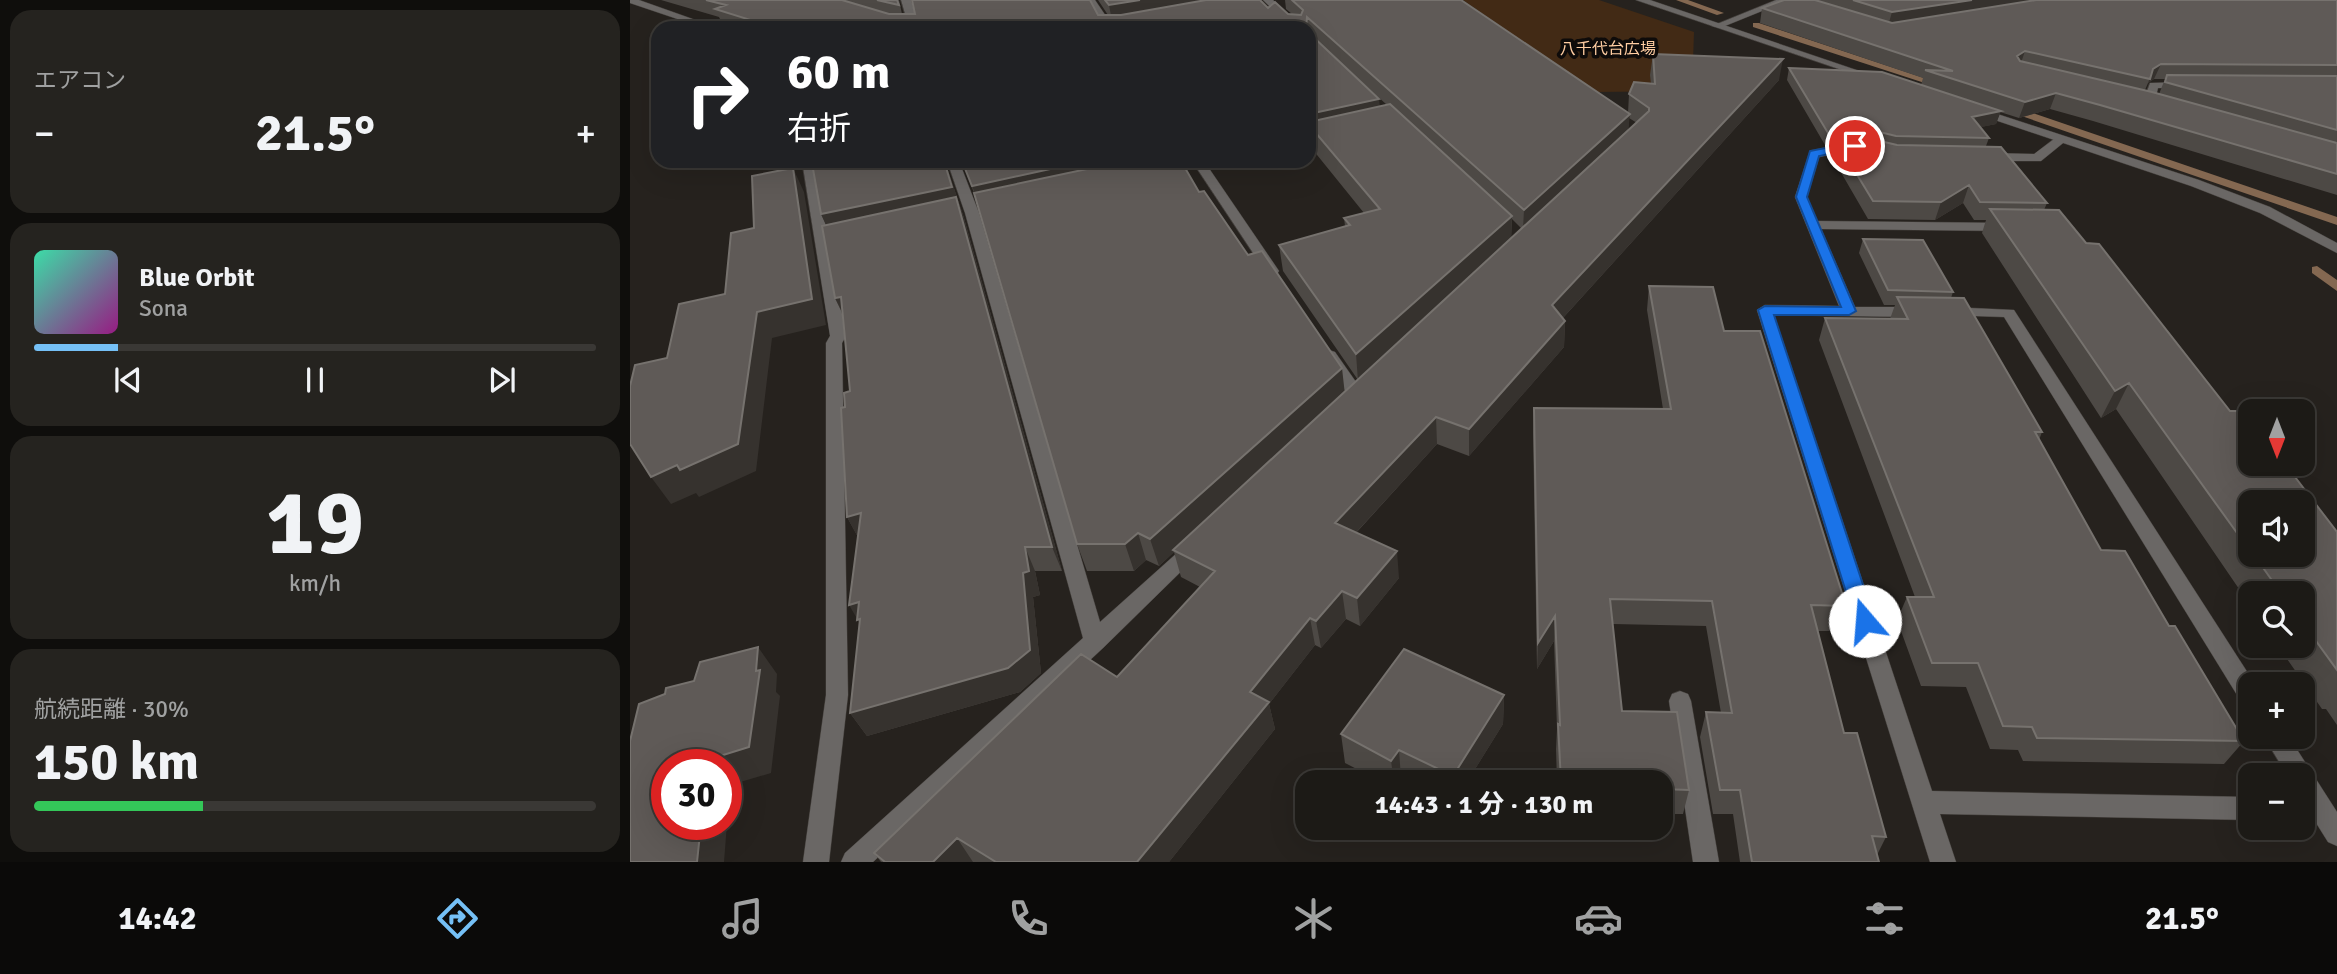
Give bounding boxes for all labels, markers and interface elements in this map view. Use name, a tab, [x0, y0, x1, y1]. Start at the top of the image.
park label: 八千代台広場	[1560, 39, 1656, 59]
text: 60 m	[787, 42, 890, 102]
icon: right	[672, 49, 763, 140]
text: エアコン	[34, 66, 126, 95]
text: 21.5°	[255, 101, 375, 165]
text: 右折	[787, 109, 851, 148]
text: −	[34, 110, 55, 157]
text: +	[575, 110, 596, 157]
pin	[1825, 116, 1885, 176]
icon: arrive	[1836, 127, 1874, 165]
text: Blue Orbit	[139, 262, 255, 294]
text: Sona	[139, 294, 188, 323]
icon: previous	[109, 361, 147, 399]
icon: pause	[296, 361, 334, 399]
icon: next	[483, 361, 521, 399]
north arrow	[2238, 399, 2315, 476]
map controls	[2238, 399, 2315, 840]
text: 19	[266, 467, 364, 580]
button: sound	[2238, 490, 2315, 567]
text: km/h	[289, 569, 341, 598]
button: search	[2238, 581, 2315, 658]
position arrow	[1828, 584, 1902, 658]
button: +	[2238, 672, 2315, 749]
text: 航続距離 · 30%	[34, 695, 189, 724]
text: 150 km	[34, 730, 199, 794]
speed limit sign: 30	[651, 749, 742, 840]
button: −	[2238, 763, 2315, 840]
text: 14:43 · 1 分 · 130 m	[1375, 789, 1593, 821]
icon: directions	[433, 894, 482, 943]
icon: music	[718, 894, 767, 943]
icon: phone	[1004, 894, 1053, 943]
icon: climate	[1289, 894, 1338, 943]
icon: car	[1574, 894, 1623, 943]
icon: filters	[1860, 894, 1909, 943]
text: 14:42	[118, 899, 197, 938]
text: 21.5°	[2145, 899, 2219, 938]

